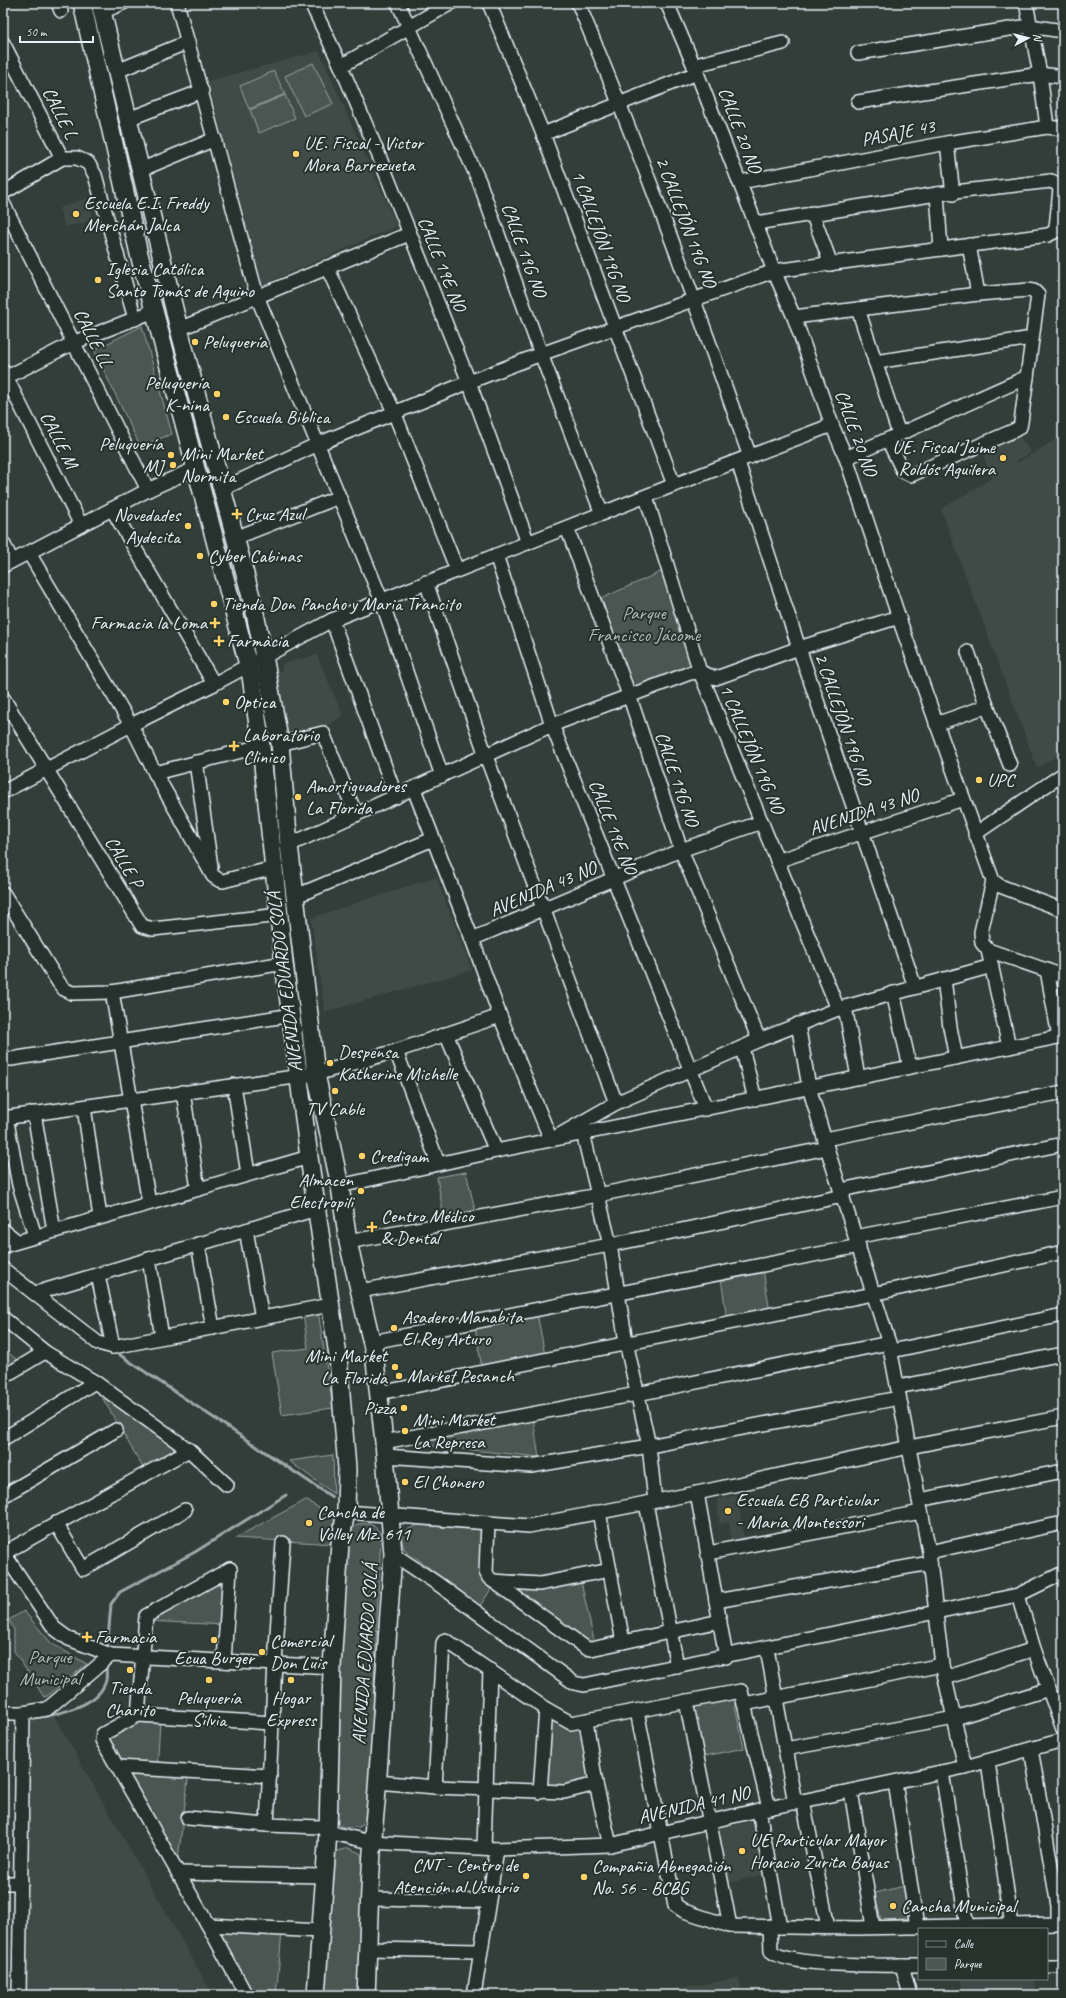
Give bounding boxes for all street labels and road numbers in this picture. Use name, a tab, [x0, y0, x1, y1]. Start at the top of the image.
street label: CALLE L	[37, 83, 84, 144]
street label: CALLE 20 NO	[713, 84, 768, 178]
street label: PASAJE 43	[859, 114, 938, 152]
street label: 2 CALLEJÓN 19G NO	[650, 153, 723, 293]
street label: 1 CALLEJÓN 19G NO	[566, 167, 637, 307]
street label: CALLE 19G NO	[496, 200, 553, 303]
street label: CALLE 19E NO	[412, 213, 472, 316]
street label: CALLE LL	[68, 305, 118, 372]
street label: CALLE 20 NO	[829, 387, 883, 482]
street label: CALLE M	[35, 407, 85, 475]
street label: 2 CALLEJÓN 19G NO	[809, 650, 878, 791]
street label: 1 CALLEJÓN 19G NO	[714, 681, 791, 820]
street label: CALLE 19G NO	[650, 729, 705, 832]
street label: CALLE 19E NO	[583, 776, 643, 879]
street label: AVENIDA 43 NO	[806, 782, 924, 841]
street label: CALLE P	[99, 832, 150, 895]
street label: AVENIDA 43 NO	[486, 855, 602, 922]
street label: AVENIDA EDUARDO SOLÁ	[262, 888, 308, 1073]
street label: AVENIDA EDUARDO SOLÁ	[347, 1560, 383, 1745]
street label: AVENIDA 41 NO	[636, 1780, 755, 1829]

